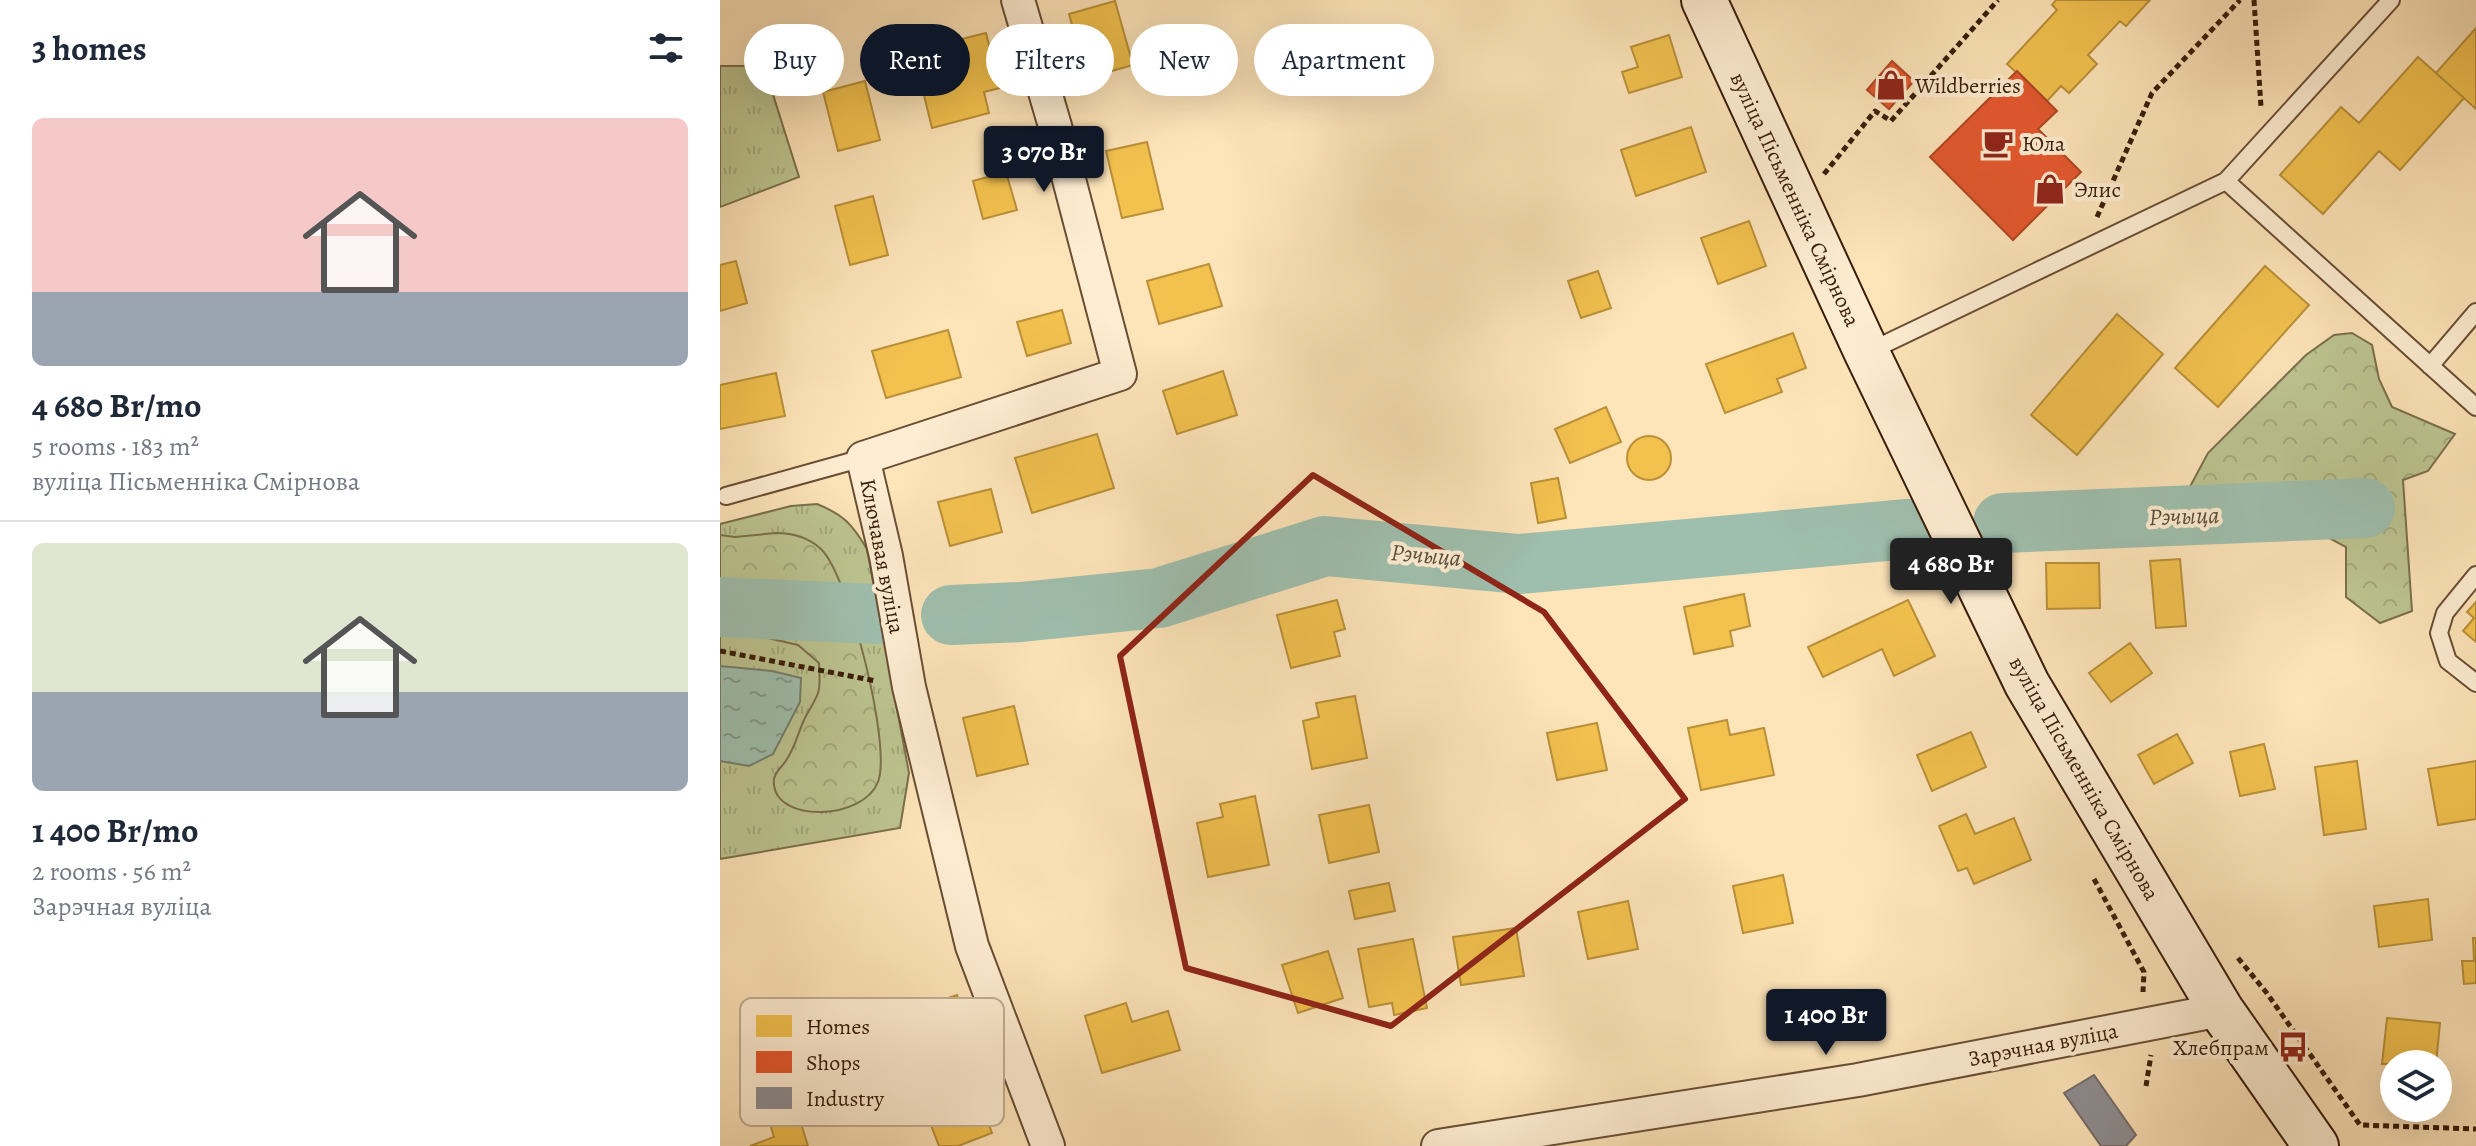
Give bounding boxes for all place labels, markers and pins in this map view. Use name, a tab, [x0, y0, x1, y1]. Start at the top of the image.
shop icon: Wildberries	[1874, 68, 1908, 102]
place label: Wildberries	[1914, 71, 2021, 101]
pin: 3 070 Br	[961, 126, 1127, 194]
cafe icon: Юла	[1981, 126, 2015, 160]
place label: Юла	[2022, 129, 2066, 159]
shop icon: Элис	[2033, 172, 2067, 206]
place label: Элис	[2074, 175, 2121, 205]
pin: 4 680 Br	[1868, 538, 2034, 606]
pin: 1 400 Br	[1743, 989, 1909, 1057]
bus stop icon: Хлебпрам	[2276, 1030, 2310, 1064]
place label: Хлебпрам	[2173, 1033, 2269, 1063]

